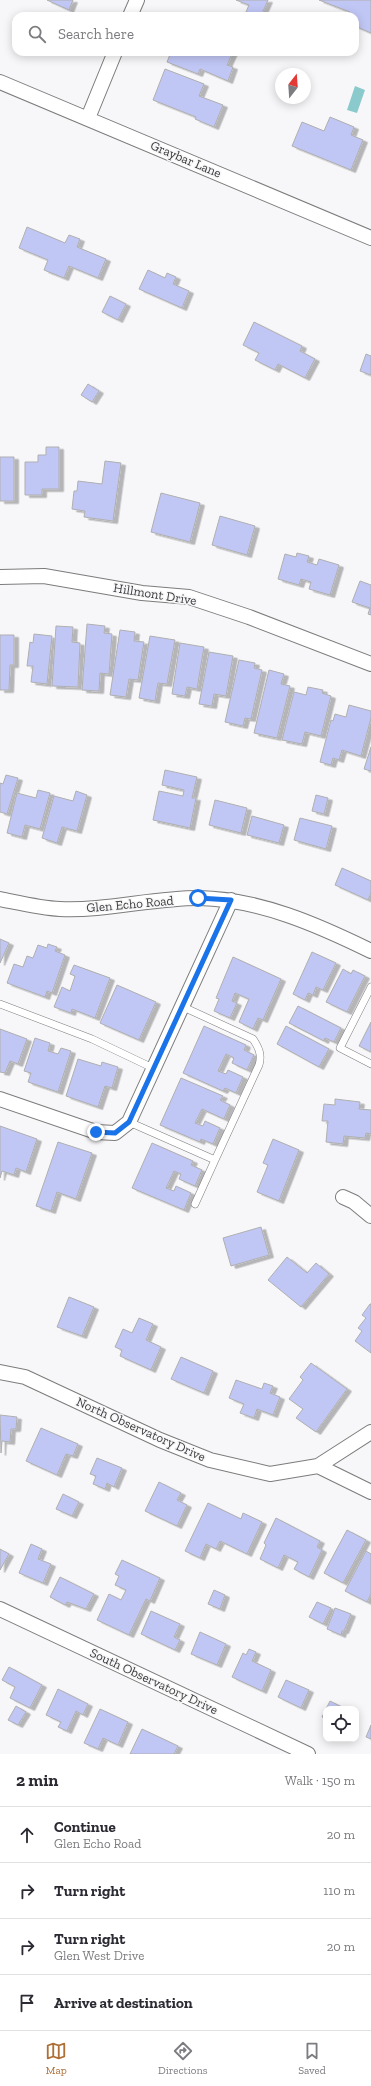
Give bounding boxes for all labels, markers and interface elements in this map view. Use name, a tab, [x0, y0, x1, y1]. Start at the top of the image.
search box	[12, 12, 359, 56]
icon: search	[26, 23, 48, 45]
text: Search here	[58, 25, 134, 43]
north arrow	[275, 68, 311, 104]
street label: Graybar Lane	[148, 137, 224, 181]
street label: Hillmont Drive	[112, 580, 198, 608]
route start	[189, 889, 207, 907]
street label: Glen Echo Road	[86, 893, 174, 915]
route end	[87, 1123, 105, 1141]
street label: North Observatory Drive	[74, 1394, 208, 1464]
street label: South Observatory Drive	[88, 1645, 220, 1717]
map controls	[323, 1706, 359, 1742]
button: locate	[323, 1706, 359, 1742]
text: 2 min	[16, 1770, 58, 1790]
text: Walk · 150 m	[285, 1773, 355, 1788]
text: Continue	[54, 1818, 116, 1836]
icon: ahead	[16, 1824, 38, 1846]
text: 20 m	[327, 1827, 355, 1842]
text: Glen Echo Road	[54, 1836, 141, 1851]
icon: right	[16, 1880, 38, 1902]
text: Turn right	[54, 1882, 125, 1900]
text: 110 m	[323, 1883, 355, 1898]
text: Turn right	[54, 1930, 125, 1948]
icon: right	[16, 1936, 38, 1958]
text: 20 m	[327, 1939, 355, 1954]
text: Glen West Drive	[54, 1948, 144, 1963]
icon: arrive	[16, 1992, 38, 2014]
text: Arrive at destination	[54, 1994, 193, 2012]
tab: Map	[45, 2040, 67, 2077]
tab: Directions	[158, 2040, 208, 2077]
tab: Saved	[298, 2040, 326, 2077]

